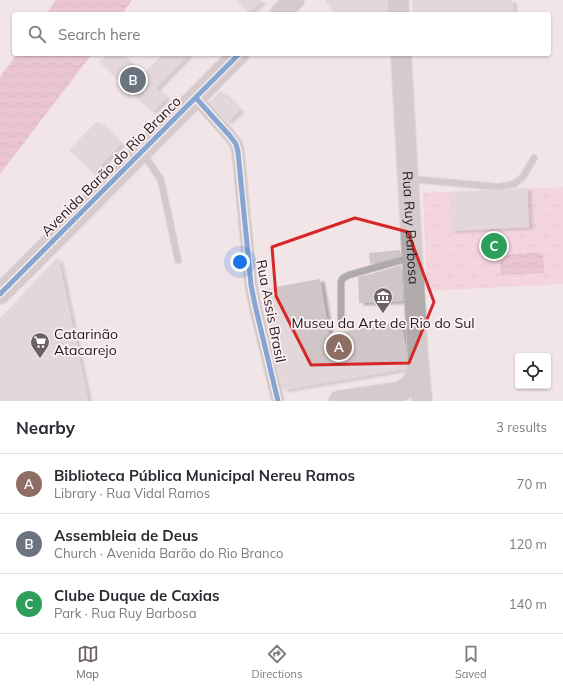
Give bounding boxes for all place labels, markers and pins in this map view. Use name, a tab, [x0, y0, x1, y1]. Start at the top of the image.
pin: B	[120, 65, 146, 95]
pin: C	[481, 231, 507, 261]
museum icon: Museu da Arte de Rio do Sul	[372, 286, 394, 314]
place label: Museu da Arte de Rio do Sul	[291, 314, 475, 332]
place label: Catarinão Atacarejo	[54, 325, 118, 359]
supermarket icon: Catarinão Atacarejo	[29, 331, 51, 359]
pin: A	[326, 332, 352, 362]

